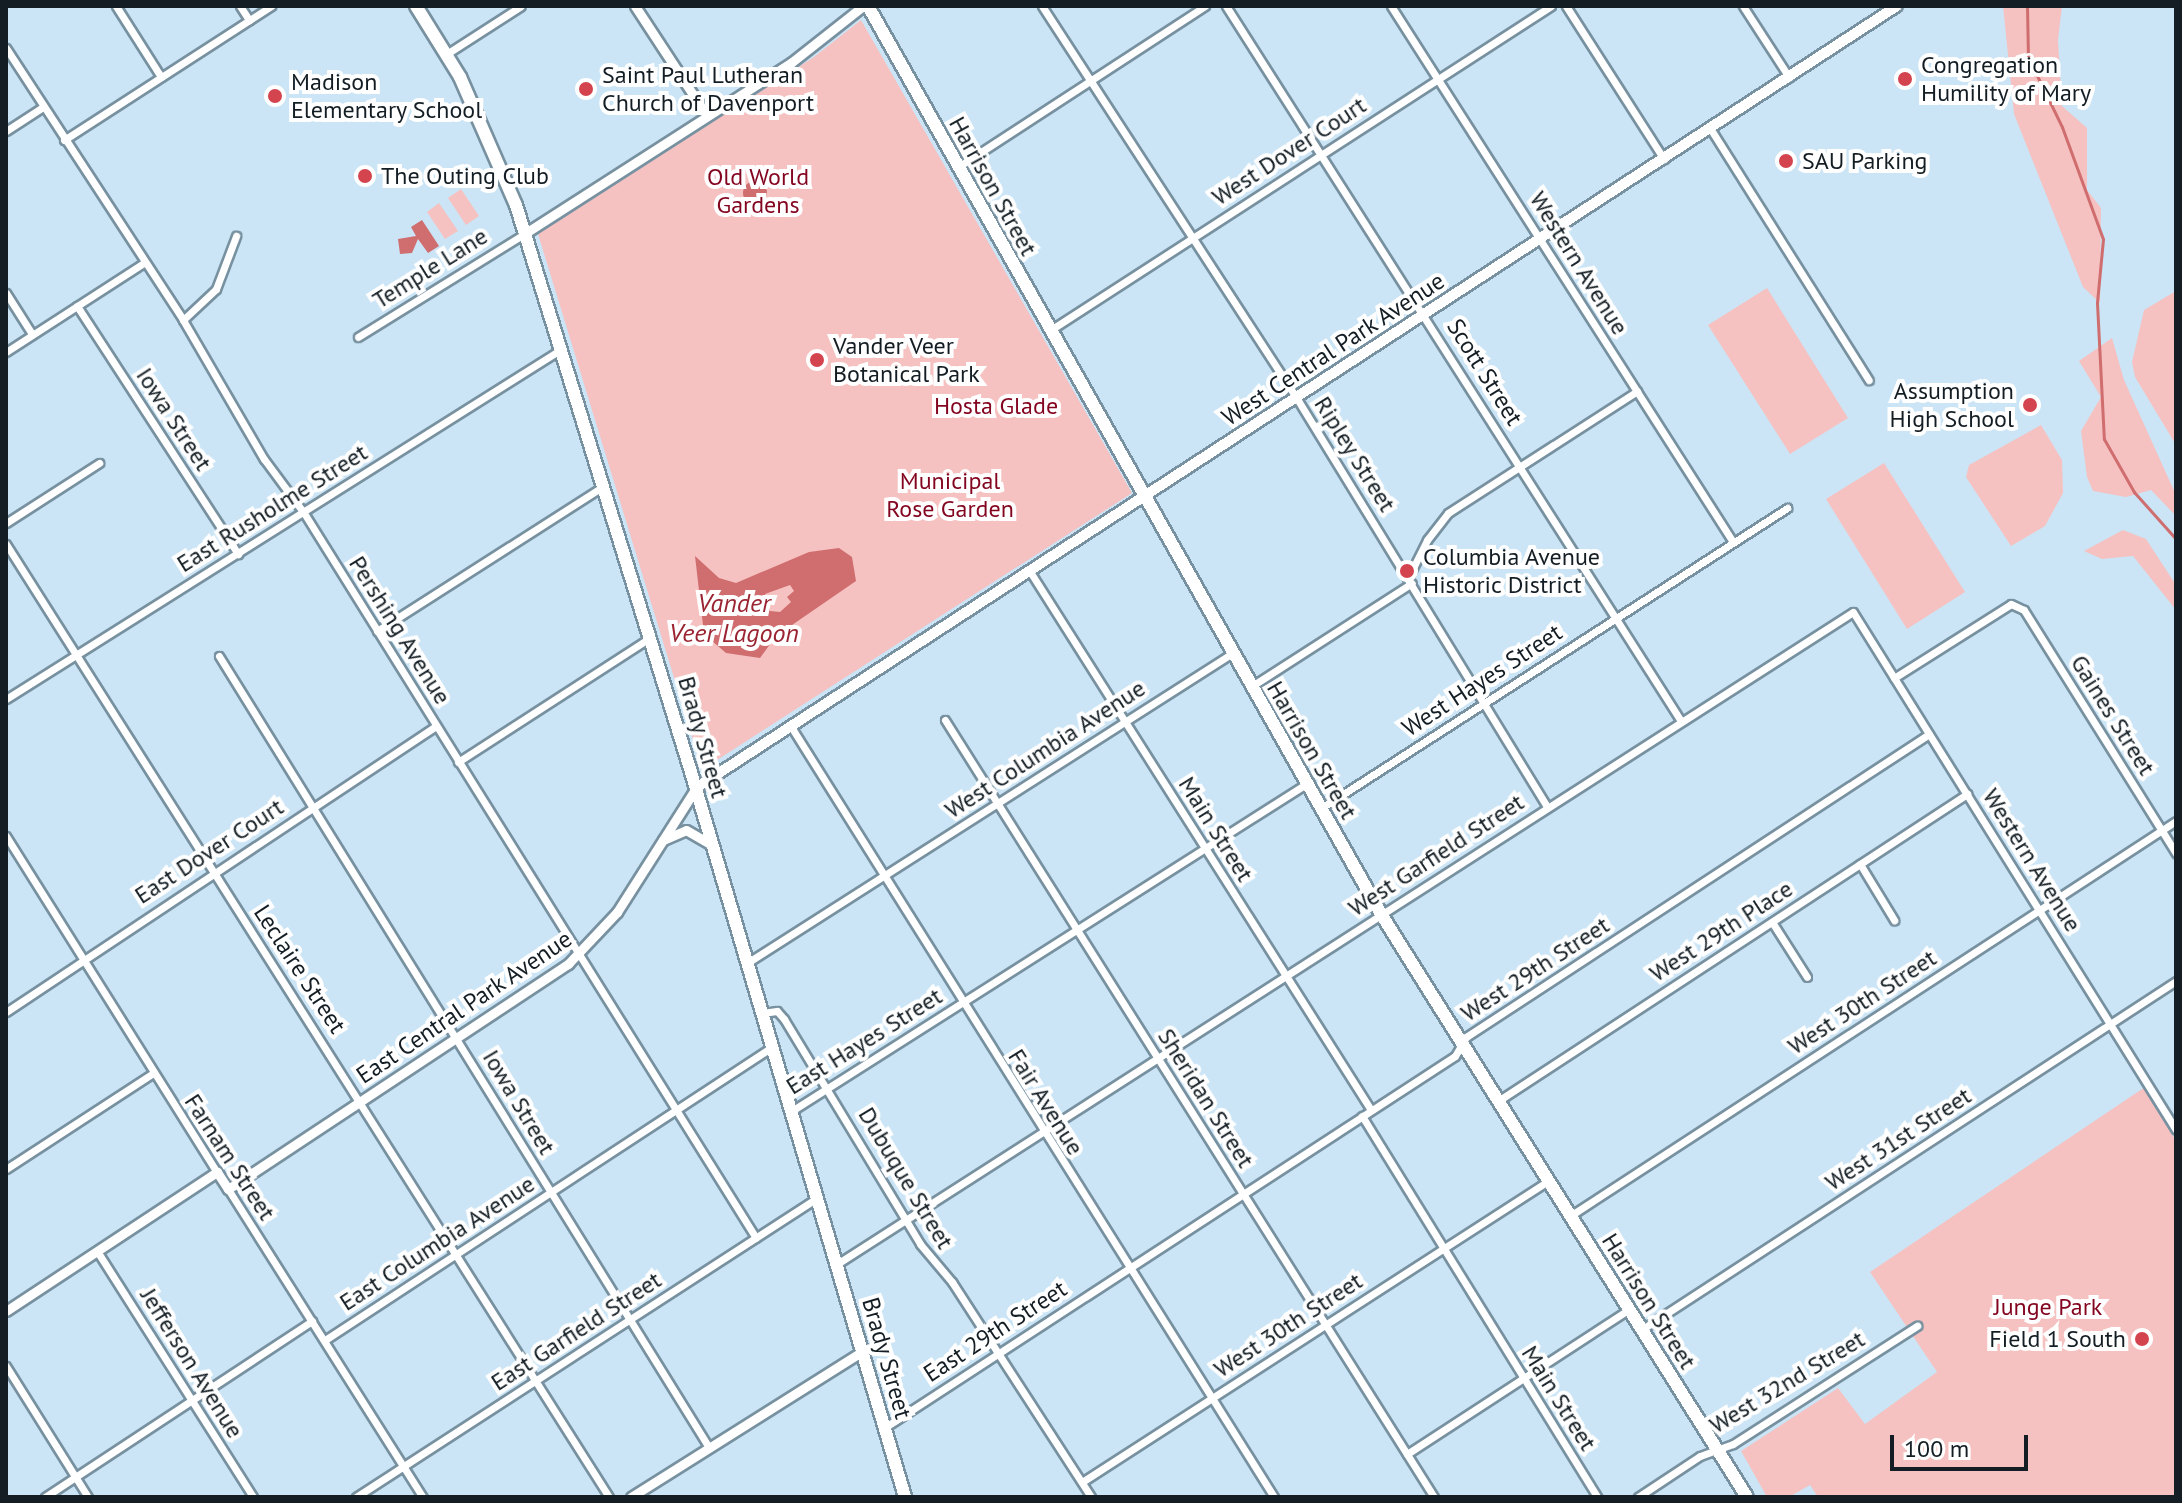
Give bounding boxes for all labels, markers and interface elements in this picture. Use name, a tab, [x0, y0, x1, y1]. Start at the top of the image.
place label: Congregation Humility of Mary	[1921, 51, 2092, 107]
place label: Saint Paul Lutheran Church of Davenport	[602, 61, 814, 117]
place label: Madison Elementary School	[291, 68, 483, 124]
marker: Congregation Humility of Mary	[1896, 70, 1914, 88]
marker: Saint Paul Lutheran Church of Davenport	[577, 80, 595, 98]
marker: Madison Elementary School	[266, 87, 284, 105]
street label: West Dover Court	[1207, 91, 1371, 211]
street label: Harrison Street	[943, 111, 1043, 261]
place label: SAU Parking	[1802, 147, 1927, 175]
marker: SAU Parking	[1777, 152, 1795, 170]
place label: The Outing Club	[381, 162, 549, 190]
park label: Old World Gardens	[707, 163, 809, 219]
marker: The Outing Club	[356, 167, 374, 185]
street label: Western Avenue	[1523, 186, 1635, 340]
street label: Temple Lane	[367, 221, 493, 315]
street label: West Central Park Avenue	[1216, 266, 1450, 432]
street label: Scott Street	[1441, 314, 1529, 430]
place label: Vander Veer Botanical Park	[833, 332, 980, 388]
marker: Vander Veer Botanical Park	[808, 351, 826, 369]
street label: Iowa Street	[130, 362, 218, 476]
place label: Assumption High School	[1890, 377, 2014, 433]
street label: Ripley Street	[1308, 391, 1402, 517]
park label: Hosta Glade	[934, 392, 1058, 420]
marker: Assumption High School	[2021, 396, 2039, 414]
street label: East Rusholme Street	[172, 438, 372, 578]
park label: Municipal Rose Garden	[886, 467, 1014, 523]
place label: Columbia Avenue Historic District	[1423, 543, 1601, 599]
street label: Pershing Avenue	[343, 550, 457, 710]
marker: Columbia Avenue Historic District	[1398, 562, 1416, 580]
water label: Vander Veer Lagoon	[669, 587, 799, 648]
street label: West Hayes Street	[1397, 618, 1567, 742]
street label: Gaines Street	[2065, 650, 2161, 780]
street label: Brady Street	[672, 673, 734, 801]
street label: West Columbia Avenue	[939, 673, 1151, 825]
street label: Harrison Street	[1261, 676, 1363, 824]
street label: Main Street	[1172, 771, 1260, 887]
street label: Western Avenue	[1976, 783, 2088, 937]
street label: West Garfield Street	[1343, 788, 1529, 922]
street label: East Dover Court	[129, 792, 289, 910]
street label: West 29th Place	[1644, 874, 1798, 988]
street label: Leclaire Street	[248, 899, 352, 1039]
street label: West 29th Street	[1456, 910, 1614, 1028]
street label: East Central Park Avenue	[350, 924, 578, 1090]
street label: West 30th Street	[1783, 943, 1941, 1061]
street label: East Hayes Street	[781, 982, 947, 1100]
street label: Sheridan Street	[1152, 1023, 1260, 1173]
street label: Fair Avenue	[1002, 1043, 1090, 1161]
street label: Iowa Street	[477, 1045, 561, 1159]
street label: West 31st Street	[1820, 1081, 1976, 1197]
street label: Farnam Street	[179, 1088, 281, 1226]
street label: Dubuque Street	[852, 1102, 960, 1254]
street label: East Columbia Avenue	[334, 1169, 540, 1317]
street label: Harrison Street	[1596, 1228, 1702, 1374]
street label: East Garfield Street	[486, 1265, 666, 1397]
street label: West 30th Street	[1209, 1266, 1367, 1384]
street label: East 29th Street	[918, 1274, 1072, 1388]
street label: Jefferson Avenue	[134, 1282, 250, 1444]
park label: Junge Park	[1994, 1293, 2102, 1321]
street label: Brady Street	[856, 1294, 918, 1422]
street label: West 32nd Street	[1704, 1324, 1870, 1440]
place label: Field 1 South	[1989, 1325, 2126, 1353]
marker: Field 1 South	[2133, 1330, 2151, 1348]
street label: Main Street	[1515, 1340, 1603, 1456]
scale bar	[1894, 1419, 2032, 1469]
text: 100 m	[1904, 1433, 1969, 1464]

